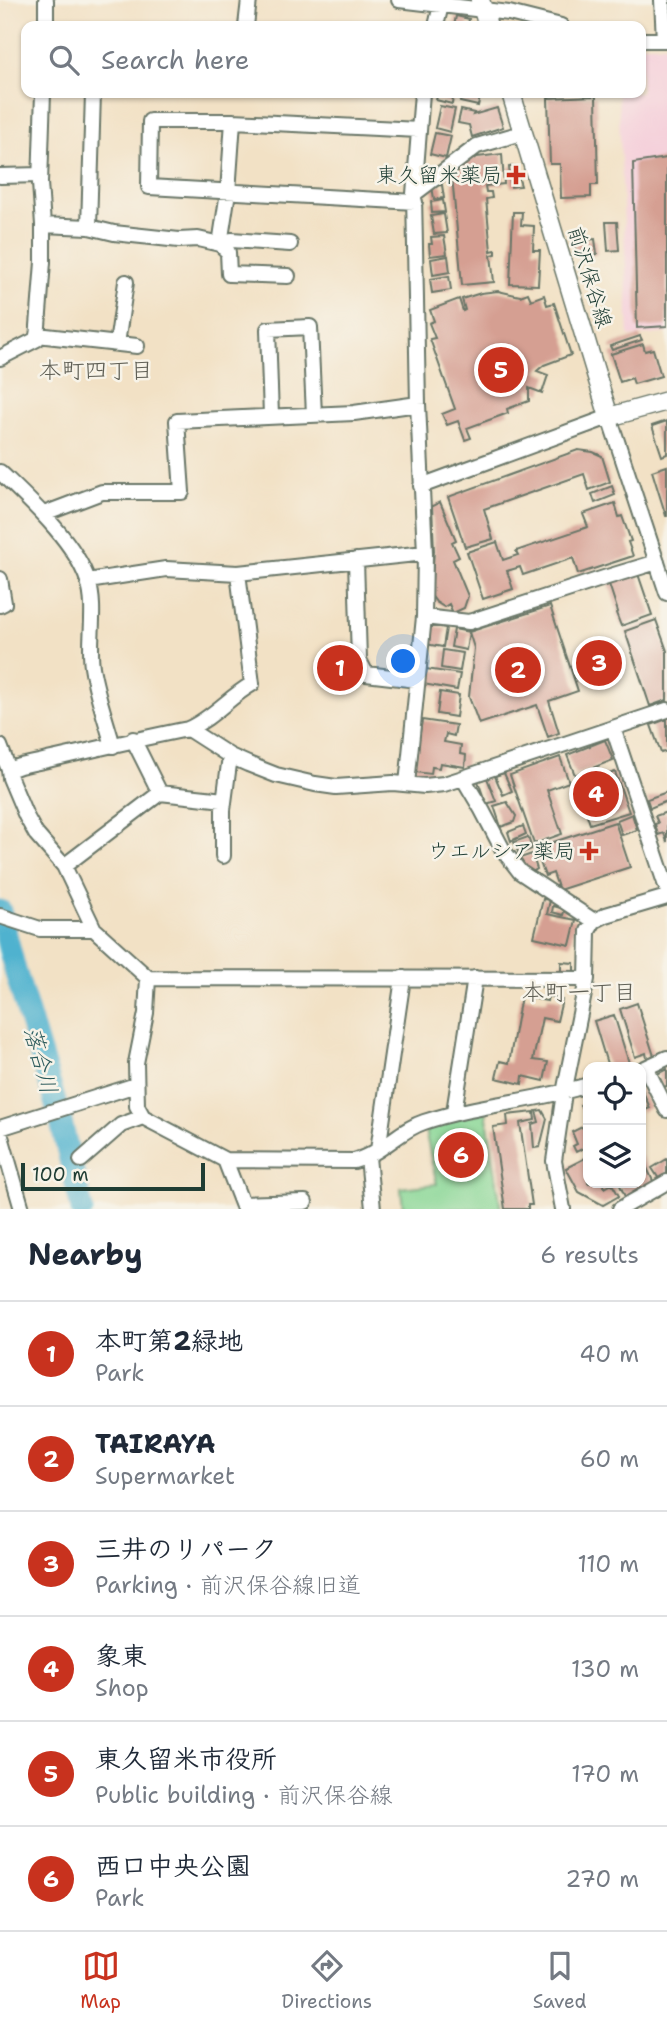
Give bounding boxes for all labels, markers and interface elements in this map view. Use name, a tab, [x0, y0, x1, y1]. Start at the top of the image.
search box	[21, 21, 646, 98]
icon: search	[45, 41, 83, 79]
text: Search here	[101, 42, 250, 77]
place label: 東久留米薬局	[376, 161, 502, 189]
marker: 東久留米薬局	[508, 167, 524, 183]
street label: 前沢保谷線	[561, 223, 619, 331]
pin: 5	[478, 344, 524, 396]
district label: 本町四丁目	[39, 355, 154, 385]
pin: 3	[576, 637, 622, 689]
pin: 1	[317, 642, 363, 694]
your location	[386, 644, 420, 678]
pin: 2	[495, 644, 541, 696]
pin: 4	[573, 768, 619, 820]
place label: ウエルシア薬局	[428, 837, 575, 865]
marker: ウエルシア薬局	[581, 843, 597, 859]
district label: 本町一丁目	[522, 977, 637, 1007]
water label: 落合川	[18, 1023, 64, 1097]
map controls	[583, 1062, 646, 1188]
button: locate	[583, 1062, 646, 1125]
button: layers	[583, 1125, 646, 1188]
pin: 6	[438, 1129, 484, 1181]
scale bar	[21, 1160, 205, 1192]
text: 100 m	[32, 1162, 89, 1187]
text: Nearby	[28, 1234, 143, 1275]
text: 6 results	[540, 1240, 639, 1270]
text: 本町第2緑地	[95, 1323, 243, 1358]
text: 1	[46, 1339, 56, 1369]
text: 40 m	[579, 1339, 639, 1369]
text: Park	[95, 1358, 144, 1388]
text: TAIRAYA	[95, 1426, 216, 1461]
text: 2	[43, 1444, 59, 1474]
text: 60 m	[580, 1444, 639, 1474]
text: Supermarket	[95, 1461, 235, 1491]
text: 三井のリパーク	[95, 1531, 277, 1566]
text: 3	[43, 1549, 59, 1579]
text: 110 m	[577, 1549, 639, 1579]
text: Parking · 前沢保谷線旧道	[95, 1570, 361, 1600]
text: 象東	[95, 1638, 147, 1673]
text: 4	[43, 1654, 59, 1684]
text: 130 m	[571, 1654, 639, 1684]
text: Shop	[95, 1673, 149, 1703]
text: 東久留米市役所	[95, 1741, 277, 1776]
text: 5	[44, 1759, 58, 1789]
text: 170 m	[571, 1759, 639, 1789]
text: Public building · 前沢保谷線	[95, 1780, 392, 1810]
text: 西口中央公園	[95, 1848, 251, 1883]
text: 6	[43, 1864, 59, 1894]
text: 270 m	[565, 1864, 639, 1894]
text: Park	[95, 1883, 144, 1913]
tab: Map	[80, 1947, 121, 2014]
tab: Directions	[282, 1947, 372, 2014]
tab: Saved	[533, 1947, 587, 2014]

